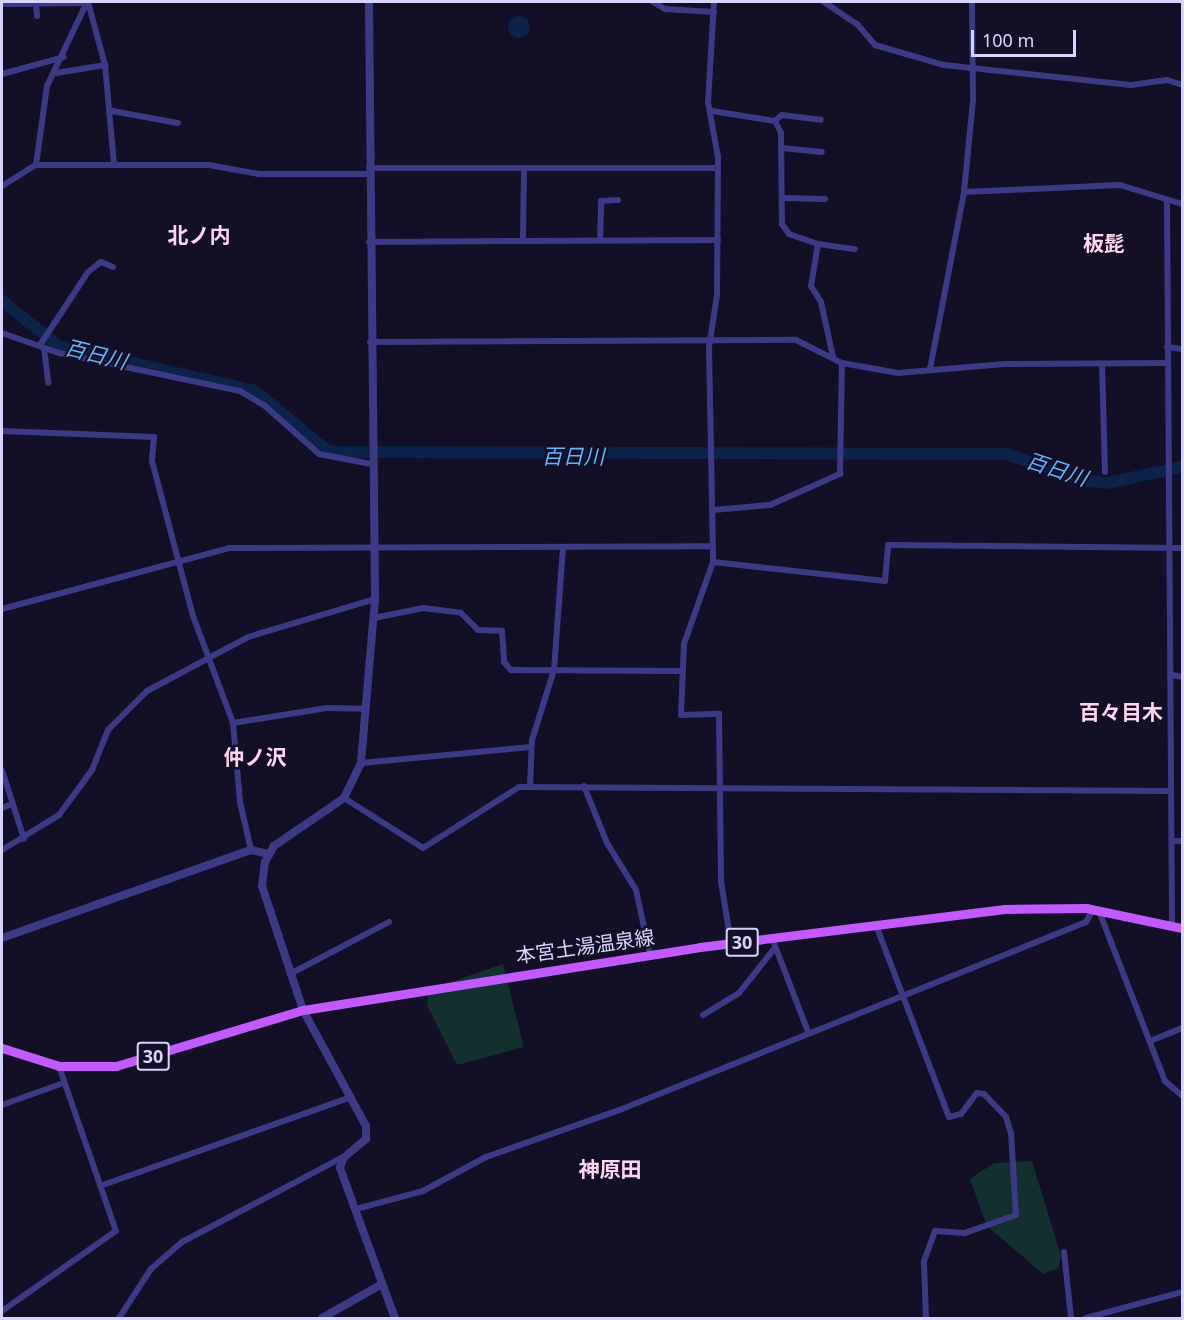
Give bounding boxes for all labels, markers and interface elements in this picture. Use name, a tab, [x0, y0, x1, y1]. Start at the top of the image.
scale bar	[974, 18, 1079, 56]
text: 100 m	[982, 28, 1034, 52]
district label: 北ノ内	[168, 222, 230, 248]
district label: 板髭	[1083, 230, 1125, 256]
water label: 百日川	[62, 334, 130, 374]
water label: 百日川	[542, 443, 604, 469]
water label: 百日川	[1023, 447, 1091, 491]
district label: 百々目木	[1079, 699, 1163, 725]
district label: 仲ノ沢	[224, 744, 286, 770]
street label: 本宮土湯温泉線	[514, 924, 656, 968]
road number: 30	[726, 927, 758, 957]
road number: 30	[136, 1041, 170, 1071]
district label: 神原田	[579, 1156, 641, 1182]

